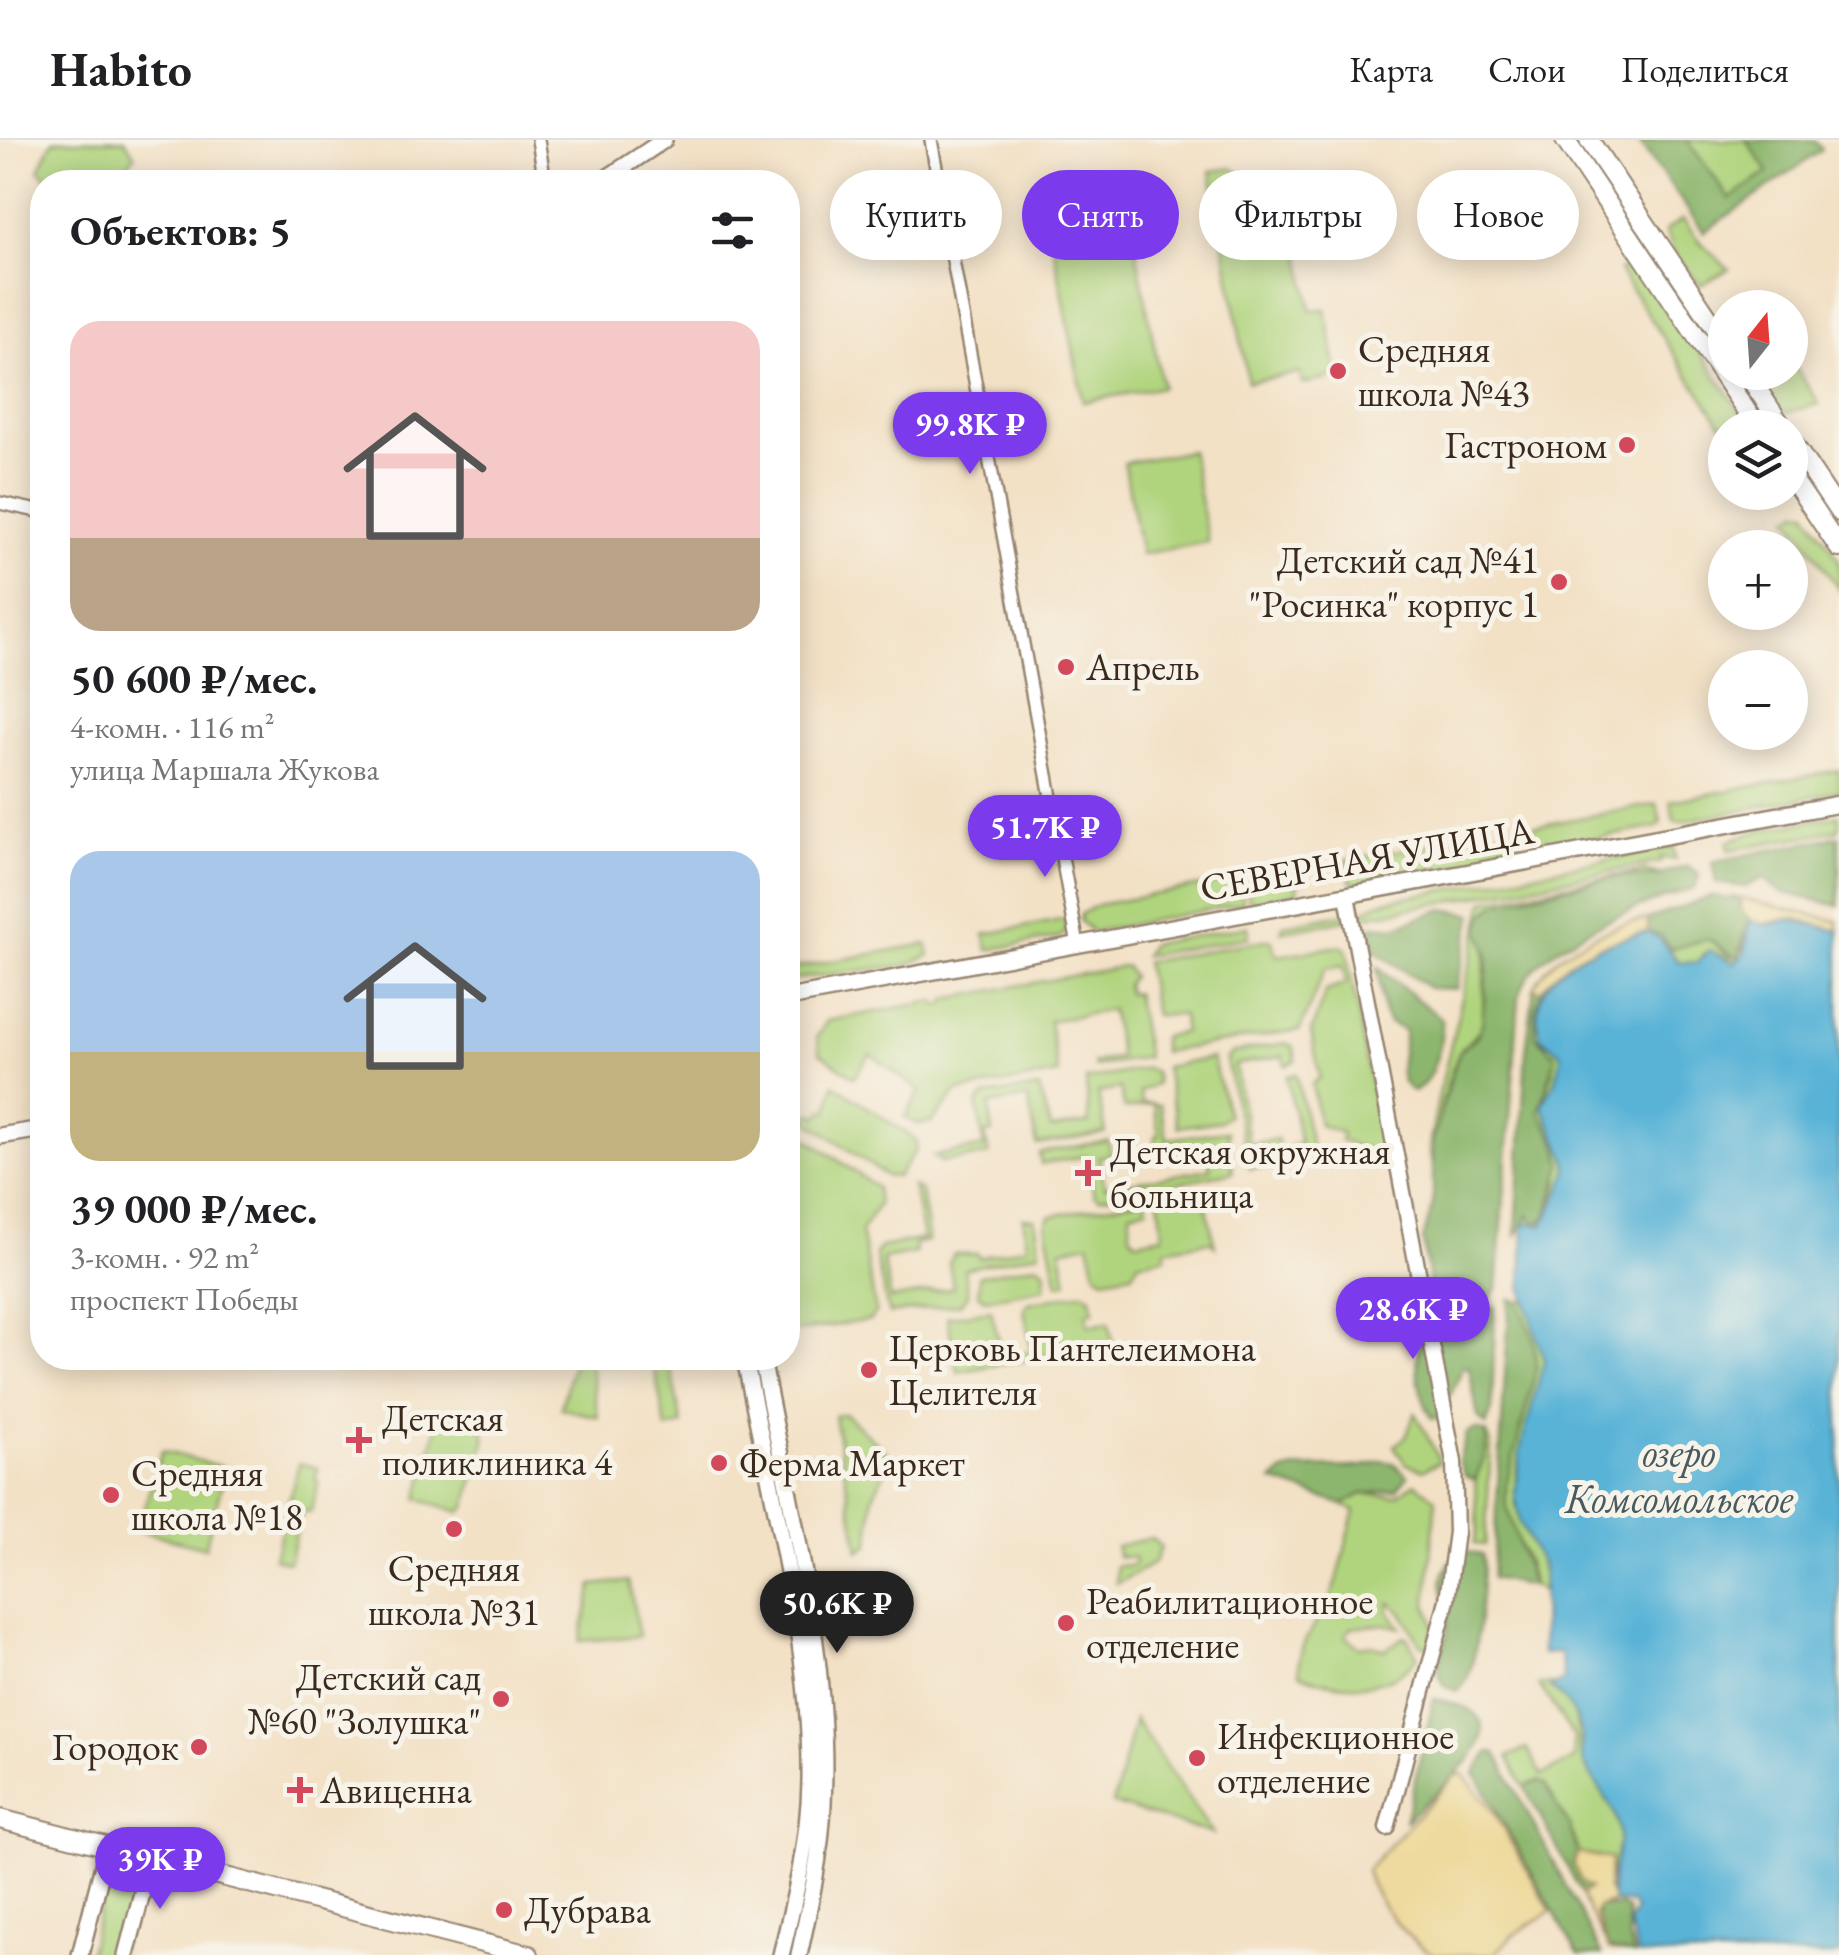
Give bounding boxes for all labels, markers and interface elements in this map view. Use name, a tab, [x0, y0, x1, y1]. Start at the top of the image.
text: Habito	[50, 38, 192, 100]
text: Карта	[1350, 47, 1433, 92]
text: Слои	[1488, 47, 1566, 92]
text: Поделиться	[1621, 47, 1789, 92]
chip: Купить	[830, 170, 1002, 260]
chip: Снять	[1022, 170, 1179, 260]
chip: Фильтры	[1199, 170, 1397, 260]
chip: Новое	[1417, 170, 1579, 260]
text: Объектов: 5	[70, 203, 291, 258]
icon: filters	[705, 203, 760, 258]
north arrow	[1708, 290, 1808, 390]
map controls	[1708, 290, 1808, 750]
place label: Средняя школа №43	[1358, 324, 1530, 417]
marker: Средняя школа №43	[1327, 360, 1349, 382]
icon: home	[325, 386, 505, 566]
pin: 99.8K ₽	[878, 392, 1062, 477]
text: 99.8K ₽	[915, 403, 1025, 445]
button: layers	[1708, 410, 1808, 510]
place label: Гастроном	[1445, 420, 1607, 469]
marker: Гастроном	[1616, 434, 1638, 456]
button: +	[1708, 530, 1808, 630]
place label: Детский сад №41 "Росинка" корпус 1	[1249, 535, 1539, 628]
marker: Детский сад №41 "Росинка" корпус 1	[1548, 571, 1570, 593]
place label: Апрель	[1085, 642, 1200, 691]
button: −	[1708, 650, 1808, 750]
text: 50 600 ₽/мес.	[70, 651, 317, 706]
marker: Апрель	[1055, 656, 1077, 678]
text: 4-комн. · 116 m²	[70, 706, 275, 748]
text: улица Маршала Жукова	[70, 748, 379, 790]
pin: 51.7K ₽	[953, 795, 1137, 880]
street label: СЕВЕРНАЯ УЛИЦА	[1196, 805, 1538, 912]
text: 51.7K ₽	[990, 806, 1100, 848]
icon: home	[325, 916, 505, 1096]
place label: Детская окружная больница	[1110, 1126, 1390, 1219]
marker: Детская окружная больница	[1075, 1160, 1101, 1186]
text: 39 000 ₽/мес.	[70, 1181, 317, 1236]
text: 3-комн. · 92 m²	[70, 1236, 259, 1278]
pin: 28.6K ₽	[1321, 1277, 1505, 1362]
text: проспект Победы	[70, 1278, 299, 1320]
text: 28.6K ₽	[1358, 1288, 1468, 1330]
place label: Церковь Пантелеимона Целителя	[889, 1323, 1257, 1416]
marker: Церковь Пантелеимона Целителя	[858, 1359, 880, 1381]
place label: Детская поликлиника 4	[382, 1393, 613, 1486]
water label: озеро Комсомольское	[1564, 1426, 1794, 1524]
marker: Детская поликлиника 4	[346, 1427, 372, 1453]
place label: Ферма Маркет	[739, 1438, 965, 1487]
place label: Средняя школа №18	[131, 1448, 303, 1541]
marker: Ферма Маркет	[708, 1452, 730, 1474]
marker: Средняя школа №18	[100, 1484, 122, 1506]
marker: Средняя школа №31	[443, 1518, 465, 1540]
place label: Средняя школа №31	[368, 1543, 540, 1636]
pin: 50.6K ₽	[745, 1571, 929, 1656]
place label: Реабилитационное отделение	[1086, 1576, 1373, 1669]
text: 50.6K ₽	[782, 1582, 892, 1624]
marker: Реабилитационное отделение	[1055, 1612, 1077, 1634]
place label: Детский сад №60 "Золушка"	[248, 1652, 481, 1745]
marker: Детский сад №60 "Золушка"	[490, 1688, 512, 1710]
place label: Инфекционное отделение	[1217, 1711, 1454, 1804]
place label: Городок	[52, 1722, 179, 1771]
marker: Городок	[188, 1736, 210, 1758]
marker: Инфекционное отделение	[1186, 1747, 1208, 1769]
place label: Авиценна	[319, 1765, 472, 1814]
marker: Авиценна	[289, 1779, 311, 1801]
pin: 39K ₽	[90, 1827, 230, 1912]
text: 39K ₽	[117, 1838, 203, 1880]
place label: Дубрава	[524, 1885, 652, 1934]
marker: Дубрава	[493, 1899, 515, 1921]

